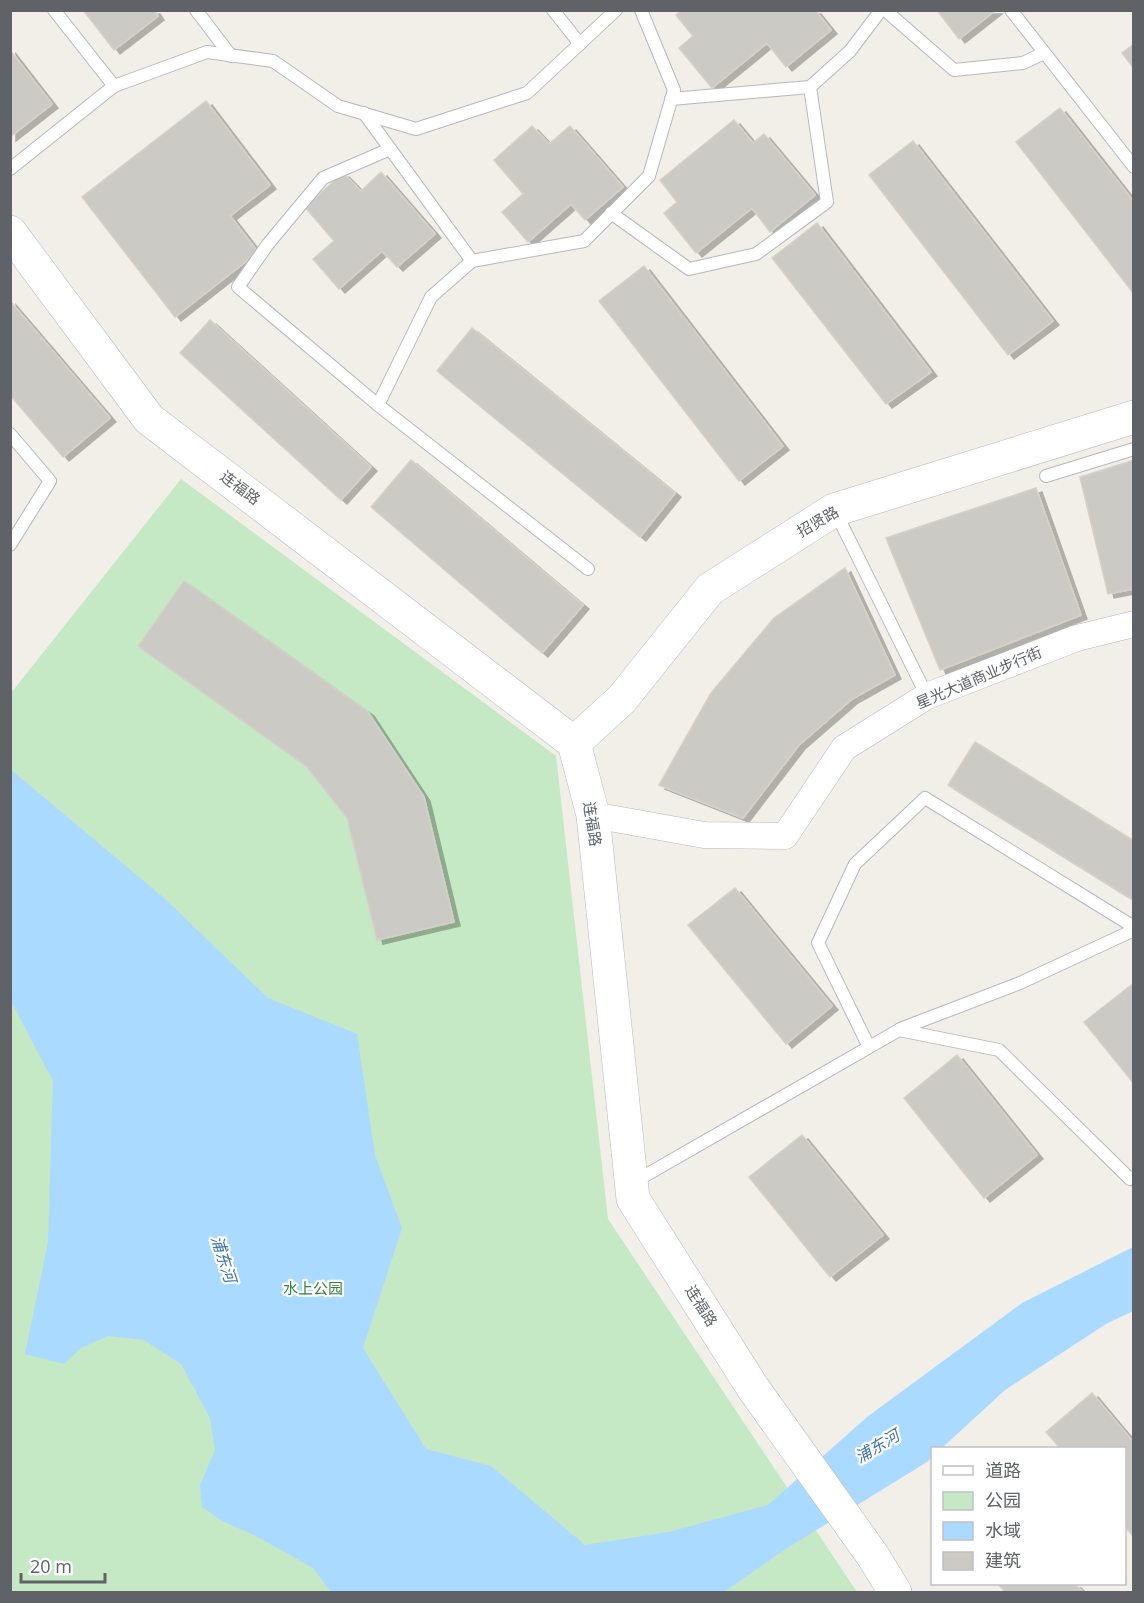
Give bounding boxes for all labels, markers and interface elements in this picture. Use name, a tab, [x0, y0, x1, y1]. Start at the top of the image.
street label: 连福路	[217, 466, 265, 509]
street label: 招贤路	[793, 501, 842, 541]
street label: 星光大道商业步行街	[913, 641, 1045, 713]
street label: 连福路	[580, 800, 606, 848]
water label: 浦东河	[206, 1233, 243, 1288]
park label: 水上公园	[283, 1278, 343, 1298]
street label: 连福路	[681, 1281, 722, 1330]
water label: 浦东河	[851, 1423, 906, 1468]
legend	[931, 1447, 1126, 1585]
text: 道路	[985, 1458, 1021, 1482]
text: 公园	[985, 1488, 1021, 1512]
text: 水域	[985, 1518, 1021, 1542]
scale bar	[21, 1546, 105, 1584]
text: 建筑	[985, 1548, 1021, 1572]
text: 20 m	[30, 1554, 72, 1578]

